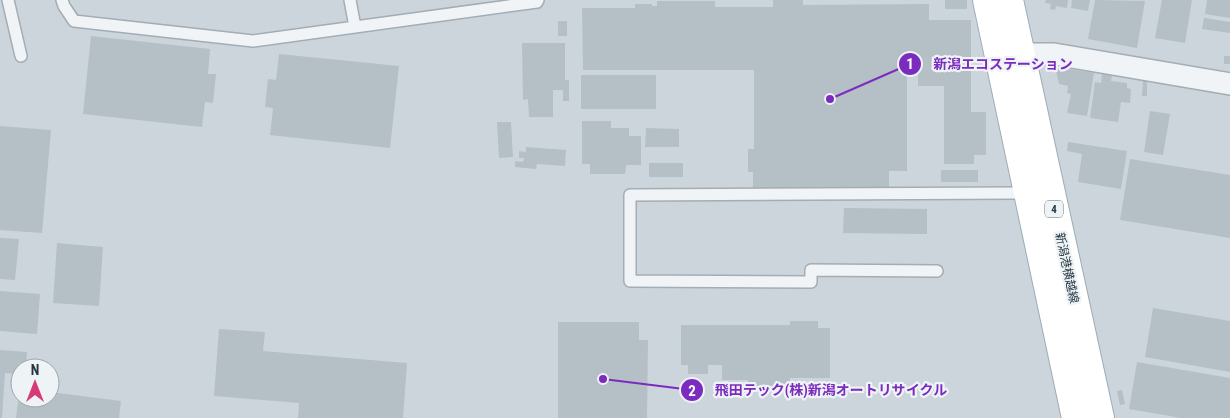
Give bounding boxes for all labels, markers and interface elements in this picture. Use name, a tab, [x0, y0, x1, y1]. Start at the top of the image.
callout: 新潟エコステーション	[898, 50, 1083, 79]
text: 1	[906, 55, 914, 73]
text: 新潟エコステーション	[933, 56, 1073, 72]
road number: 4	[1045, 200, 1063, 218]
street label: 新潟港横越線	[1053, 231, 1081, 305]
north arrow	[10, 358, 60, 408]
text: N	[31, 362, 39, 378]
callout: 飛田テック(株)新潟オートリサイクル	[679, 376, 957, 405]
text: 2	[688, 382, 696, 400]
text: 飛田テック(株)新潟オートリサイクル	[715, 382, 947, 399]

